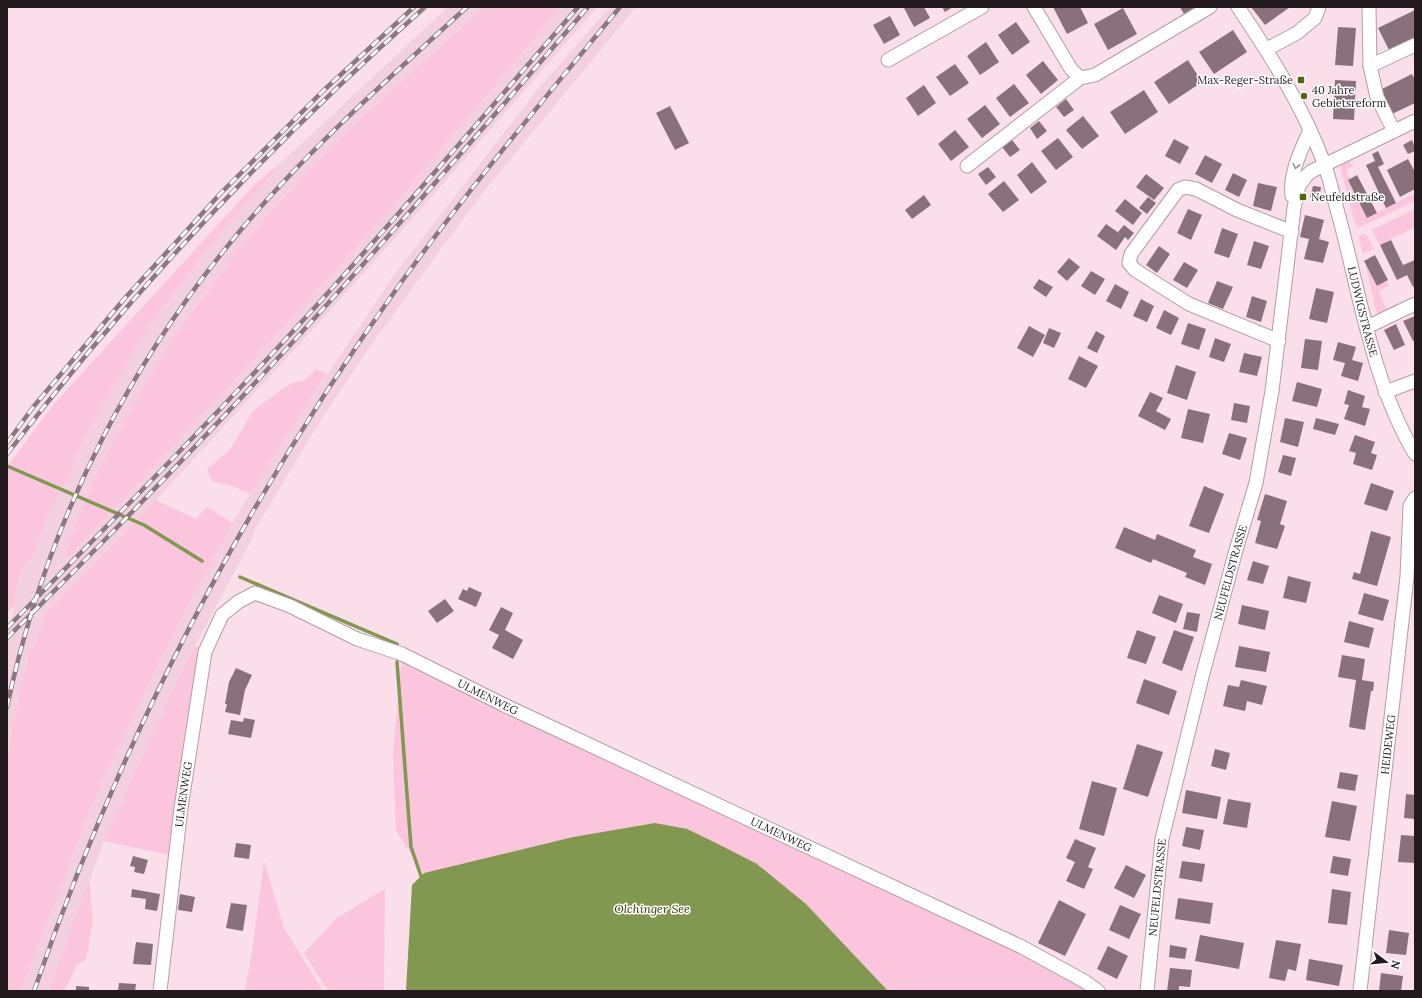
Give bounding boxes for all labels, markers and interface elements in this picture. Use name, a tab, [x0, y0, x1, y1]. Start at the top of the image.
place label: Max-Reger-Straße	[1197, 73, 1293, 87]
marker: Max-Reger-Straße	[1296, 75, 1306, 85]
place label: 40 Jahre Gebietsreform	[1312, 83, 1387, 110]
marker: 40 Jahre Gebietsreform	[1299, 91, 1309, 101]
one-way arrow	[1293, 163, 1301, 169]
place label: Neufeldstraße	[1311, 190, 1384, 204]
marker: Neufeldstraße	[1298, 192, 1308, 202]
street label: LUDWIGSTRASSE	[1345, 265, 1381, 358]
street label: NEUFELDSTRASSE	[1211, 523, 1250, 621]
street label: ULMENWEG	[455, 676, 521, 718]
street label: HEIDEWEG	[1378, 713, 1398, 775]
street label: ULMENWEG	[172, 760, 195, 828]
street label: ULMENWEG	[748, 814, 815, 855]
street label: NEUFELDSTRASSE	[1145, 838, 1169, 937]
water label: Olchinger See	[614, 901, 690, 916]
north arrow	[1366, 942, 1406, 982]
text: N	[1388, 959, 1404, 971]

